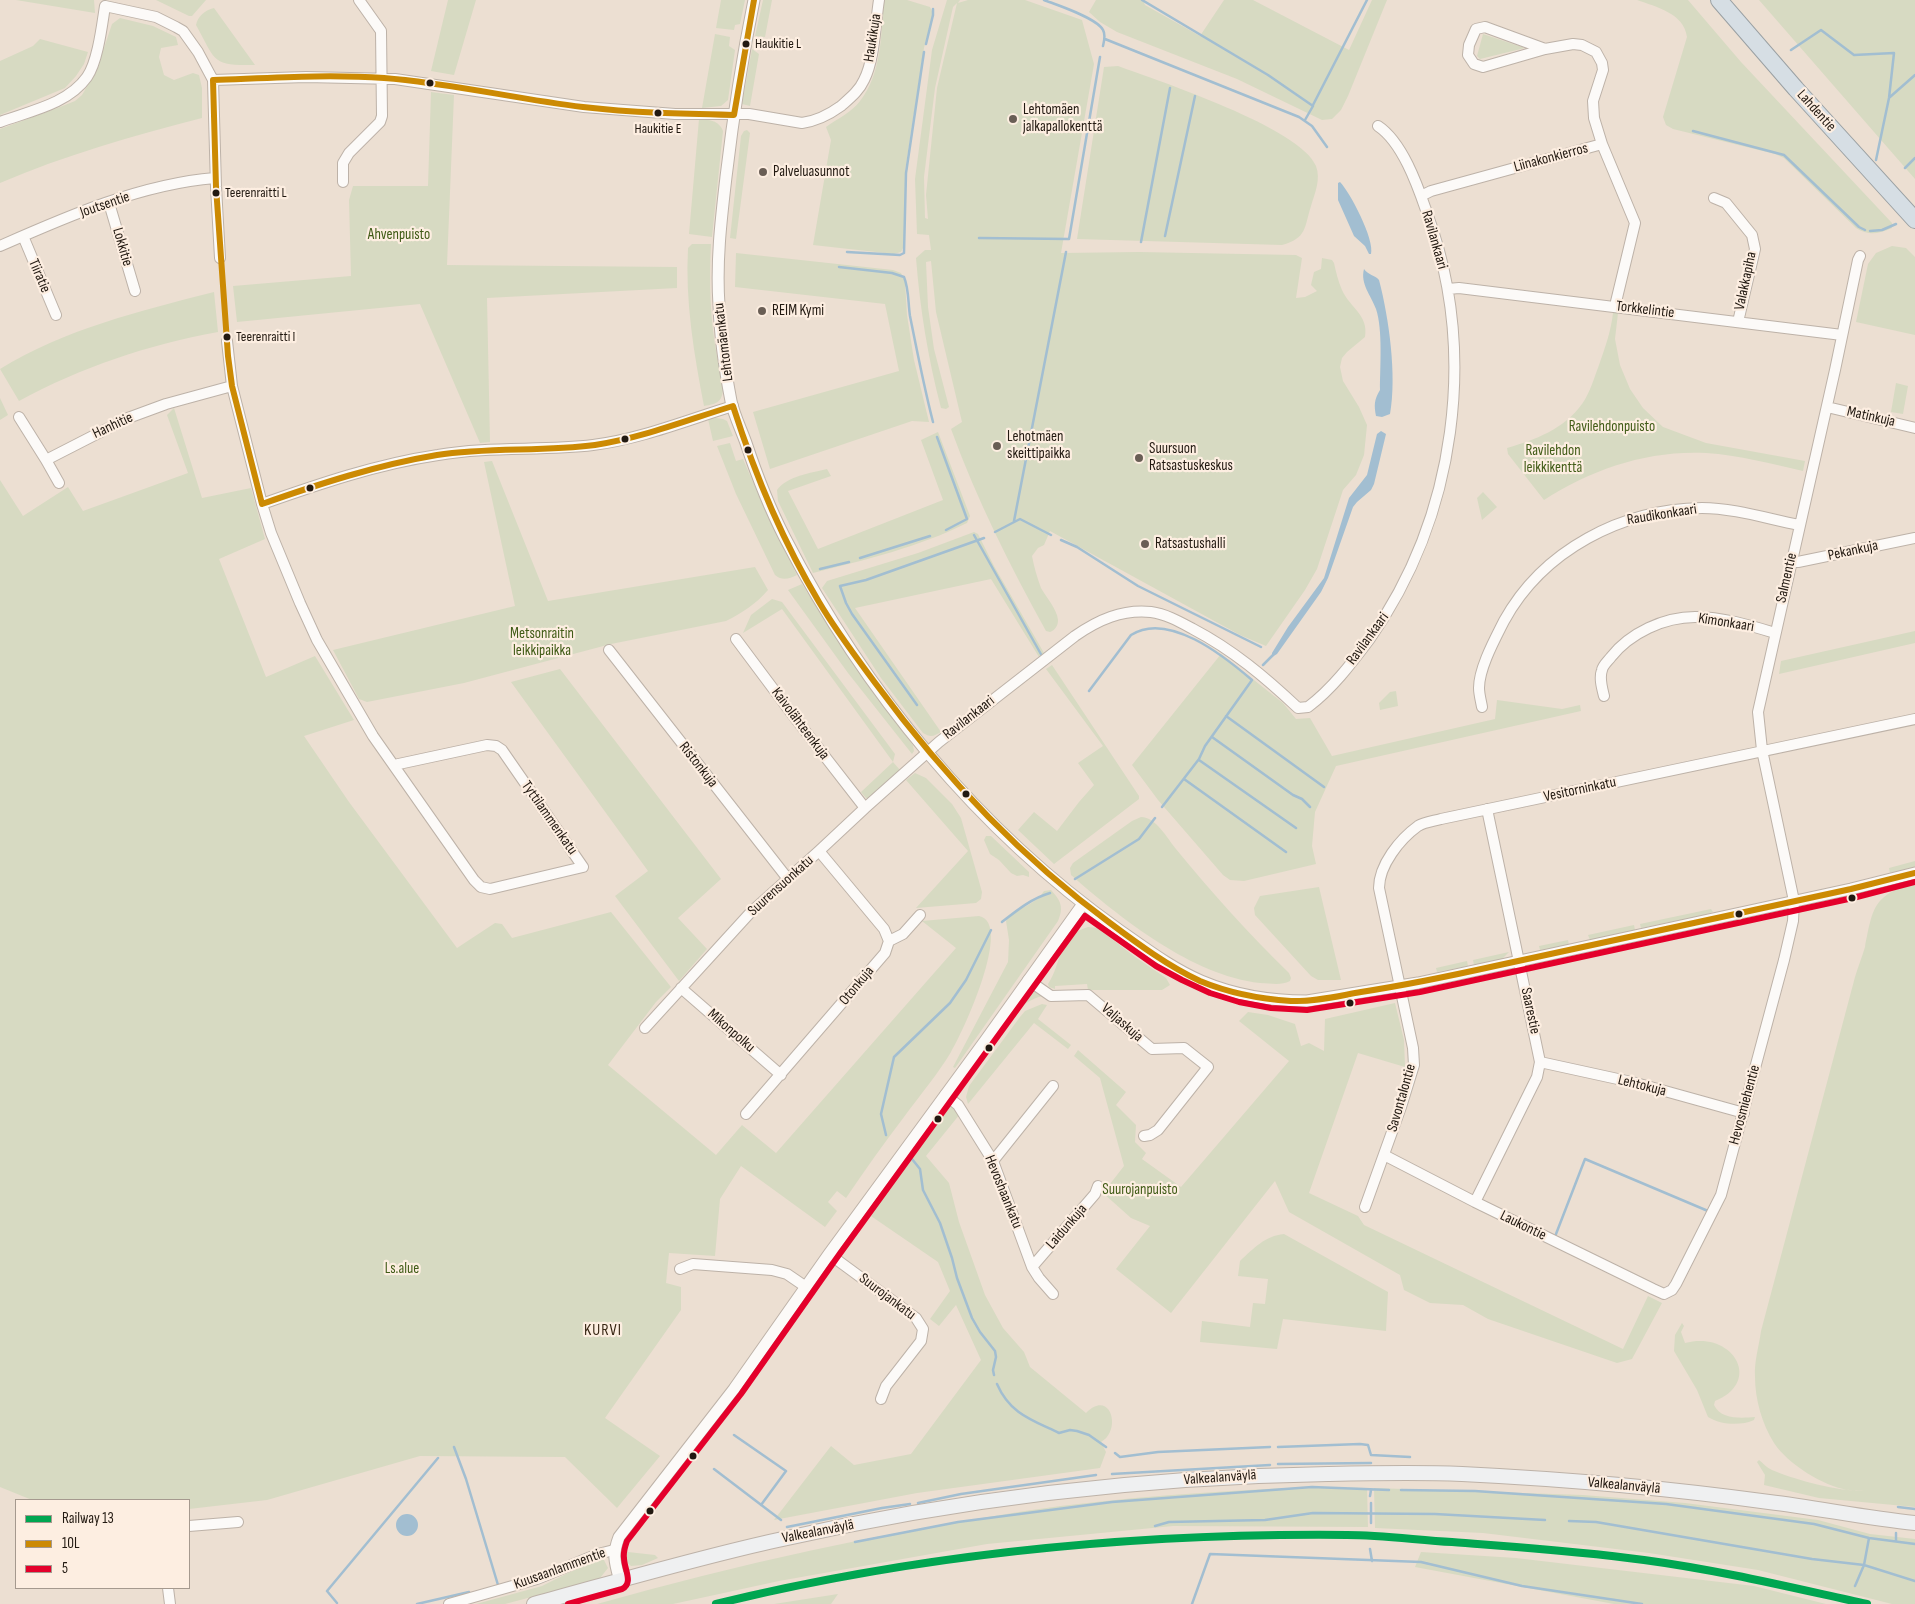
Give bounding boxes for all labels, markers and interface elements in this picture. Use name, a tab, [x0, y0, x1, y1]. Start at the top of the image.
street label: Haukikuja	[860, 13, 886, 63]
place label: Haukitie L	[755, 36, 801, 52]
marker: Haukitie L	[741, 39, 751, 49]
unlabelled marker	[425, 78, 435, 88]
street label: Lahdentie	[1793, 86, 1839, 136]
place label: Lehtomäen jalkapallokenttä	[1023, 101, 1102, 136]
marker: Haukitie E	[653, 108, 663, 118]
marker: Lehtomäen jalkapallokenttä	[1007, 113, 1019, 125]
place label: Haukitie E	[635, 121, 681, 137]
street label: Liinakonkierros	[1512, 139, 1590, 177]
place label: Palveluasunnot	[773, 163, 850, 181]
marker: Palveluasunnot	[757, 166, 769, 178]
place label: Teerenraitti L	[225, 185, 287, 201]
street label: Joutsentie	[78, 188, 132, 222]
marker: Teerenraitti L	[211, 188, 221, 198]
street label: Ravilankaari	[1417, 209, 1451, 271]
street label: Lokkitie	[108, 226, 136, 268]
park label: Ahvenpuisto	[368, 226, 430, 244]
street label: Valakkapiha	[1731, 250, 1761, 312]
street label: Tiiratie	[24, 256, 54, 296]
street label: Torkkelintie	[1615, 297, 1675, 323]
street label: Lehtomäenkatu	[710, 302, 738, 382]
place label: REIM Kymi	[772, 302, 824, 320]
marker: REIM Kymi	[756, 305, 768, 317]
place label: Teerenraitti I	[236, 329, 295, 345]
marker: Teerenraitti I	[222, 332, 232, 342]
street label: Matinkuja	[1845, 403, 1897, 431]
street label: Hanhitie	[90, 409, 136, 443]
park label: Ravilehdonpuisto	[1569, 418, 1655, 436]
place label: Lehotmäen skeittipaikka	[1007, 428, 1071, 463]
unlabelled marker	[620, 434, 630, 444]
marker: Lehotmäen skeittipaikka	[991, 440, 1003, 452]
place label: Suursuon Ratsastuskeskus	[1149, 440, 1233, 475]
park label: Ravilehdon leikkikenttä	[1524, 442, 1582, 477]
unlabelled marker	[743, 445, 753, 455]
marker: Suursuon Ratsastuskeskus	[1133, 452, 1145, 464]
unlabelled marker	[305, 483, 315, 493]
street label: Raudikonkaari	[1626, 501, 1698, 529]
place label: Ratsastushalli	[1155, 535, 1226, 553]
street label: Pekankuja	[1826, 537, 1880, 565]
marker: Ratsastushalli	[1139, 538, 1151, 550]
street label: Salmentie	[1773, 551, 1801, 605]
street label: Ravilankaari	[1343, 609, 1393, 669]
street label: Kimonkaari	[1697, 610, 1755, 636]
park label: Metsonraitin leikkipaikka	[510, 625, 574, 660]
street label: Kaivolähteenkuja	[767, 684, 833, 764]
street label: Ravilankaari	[940, 692, 998, 744]
street label: Ristonkuja	[675, 739, 721, 791]
street label: Vesitorninkatu	[1542, 774, 1618, 806]
street label: Tyttilammenkatu	[517, 778, 581, 858]
unlabelled marker	[961, 789, 971, 799]
street label: Suurensuonkatu	[744, 852, 818, 920]
unlabelled marker	[1847, 893, 1857, 903]
unlabelled marker	[1734, 909, 1744, 919]
street label: Otonkuja	[836, 963, 878, 1009]
street label: Saarestie	[1516, 986, 1544, 1036]
unlabelled marker	[1345, 998, 1355, 1008]
street label: Valjaskuja	[1097, 1000, 1147, 1046]
street label: Mikonpolku	[704, 1005, 758, 1057]
unlabelled marker	[984, 1043, 994, 1053]
street label: Savontalontie	[1384, 1062, 1420, 1134]
street label: Hevosmiehentie	[1726, 1063, 1764, 1147]
street label: Lehtokuja	[1616, 1071, 1668, 1101]
unlabelled marker	[933, 1114, 943, 1124]
street label: Hevoshaankatu	[980, 1153, 1026, 1231]
park label: Suurojanpuisto	[1102, 1181, 1178, 1199]
street label: Laidunkuja	[1043, 1201, 1091, 1253]
street label: Laukontie	[1497, 1207, 1549, 1245]
park label: Ls.alue	[385, 1260, 419, 1278]
street label: Suurojankatu	[855, 1270, 919, 1324]
district label: KURVI	[583, 1321, 623, 1341]
unlabelled marker	[688, 1451, 698, 1461]
street label: Valkealanväylä	[1183, 1466, 1257, 1490]
street label: Valkealanväylä	[1587, 1474, 1661, 1498]
legend	[15, 1499, 190, 1589]
unlabelled marker	[645, 1506, 655, 1516]
text: Railway 13	[62, 1509, 114, 1528]
street label: Valkealanväylä	[781, 1516, 855, 1548]
text: 10L	[62, 1534, 80, 1553]
street label: Kuusaanlammentie	[512, 1544, 608, 1594]
text: 5	[62, 1559, 68, 1578]

